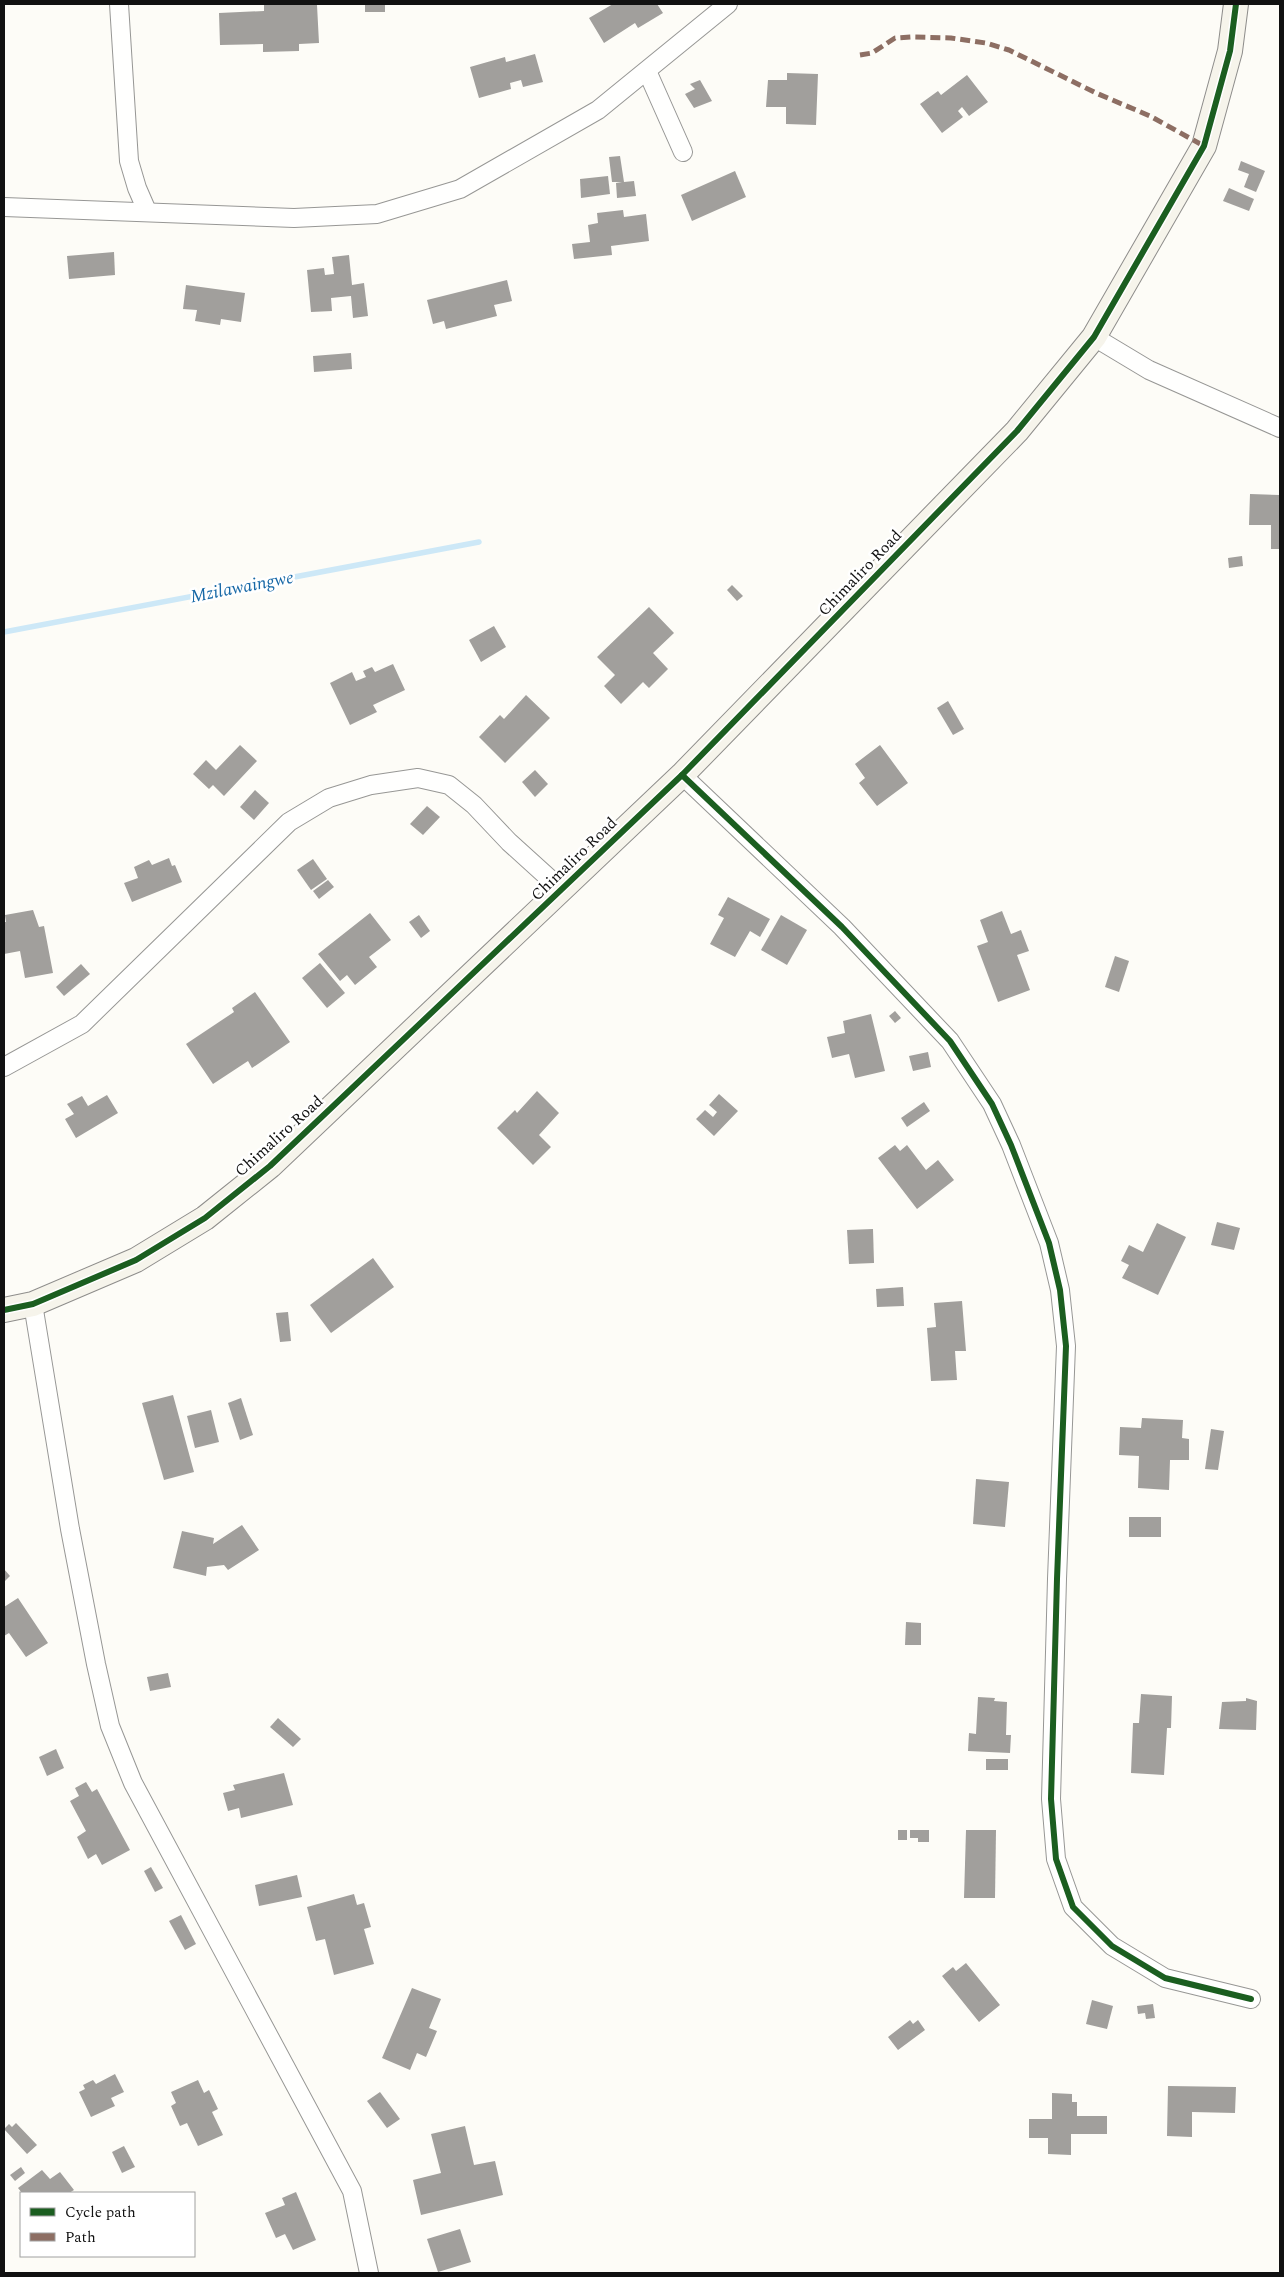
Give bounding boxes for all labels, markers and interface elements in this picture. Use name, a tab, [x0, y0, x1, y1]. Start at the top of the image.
street label: Chimaliro Road	[812, 524, 908, 622]
water label: Mzilawaingwe	[188, 564, 296, 610]
street label: Chimaliro Road	[525, 811, 623, 907]
street label: Chimaliro Road	[229, 1090, 329, 1182]
legend	[20, 2192, 195, 2257]
text: Cycle path	[65, 2201, 136, 2224]
text: Path	[65, 2226, 96, 2249]

